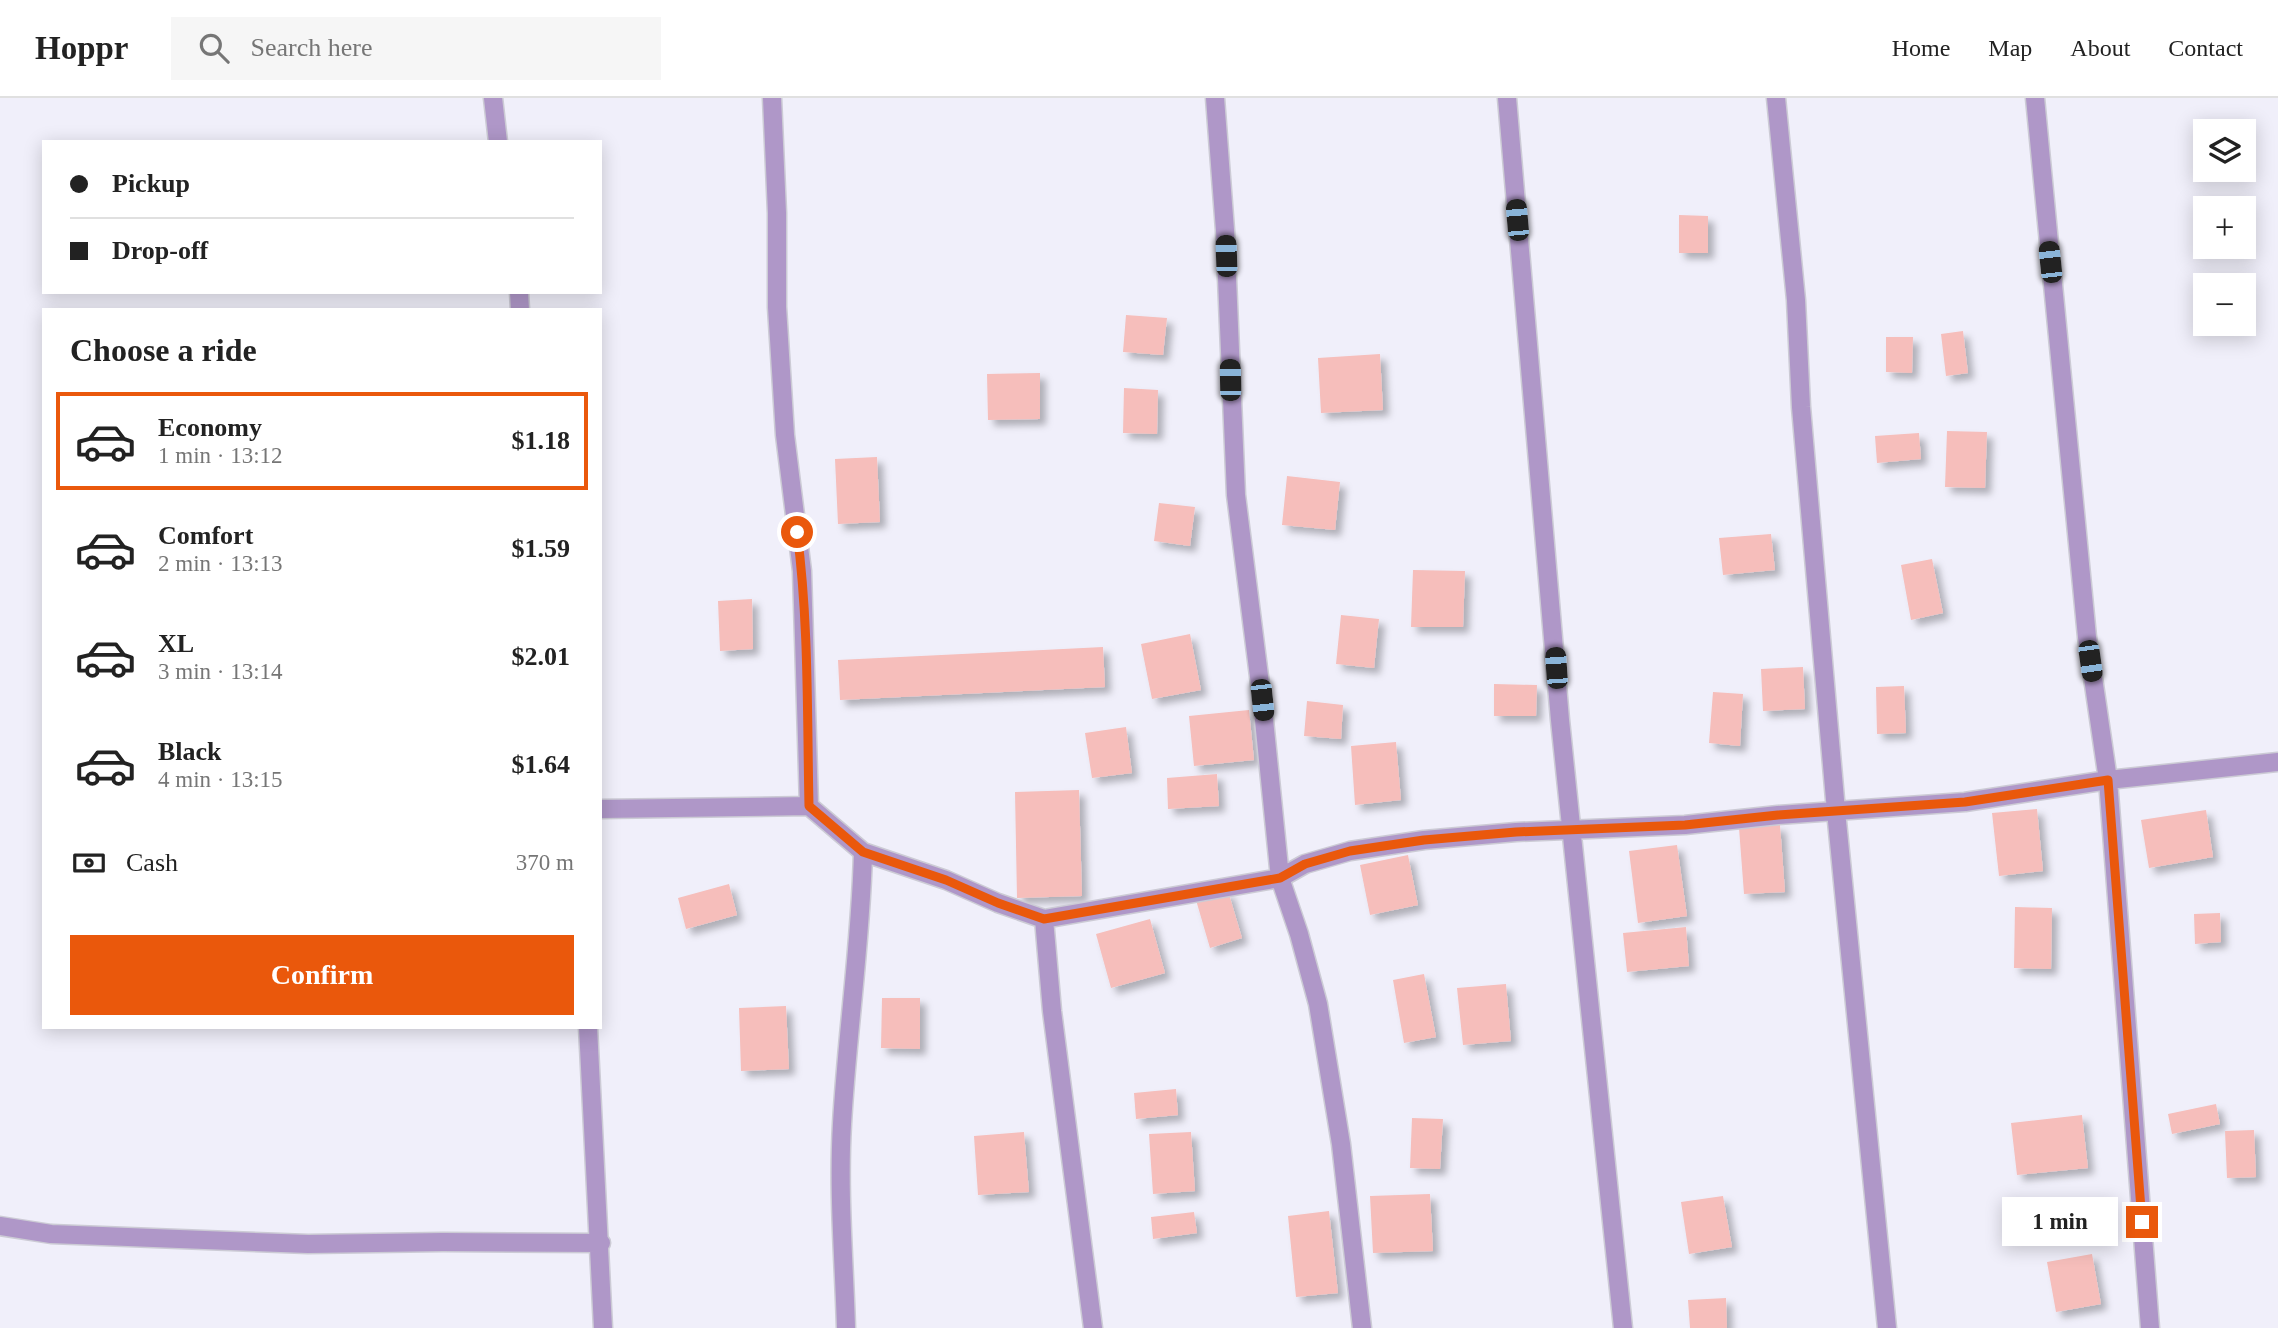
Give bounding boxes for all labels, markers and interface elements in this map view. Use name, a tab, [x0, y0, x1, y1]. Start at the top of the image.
search box	[171, 17, 661, 80]
icon: search	[195, 29, 233, 67]
text: Hoppr	[35, 30, 129, 66]
text: Search here	[251, 33, 373, 62]
text: Home	[1892, 35, 1950, 61]
text: Map	[1988, 35, 2032, 61]
text: About	[2070, 35, 2130, 61]
text: Contact	[2168, 35, 2243, 61]
map controls	[2193, 119, 2256, 336]
button: layers	[2193, 119, 2256, 182]
text: Pickup	[112, 169, 190, 198]
button: +	[2193, 196, 2256, 259]
car	[1505, 198, 1530, 242]
car	[1215, 235, 1238, 277]
text: Drop-off	[112, 236, 208, 265]
car	[2038, 240, 2063, 284]
button: −	[2193, 273, 2256, 336]
text: Choose a ride	[70, 332, 257, 368]
car	[1220, 359, 1241, 401]
icon: car	[74, 410, 137, 473]
text: Economy	[158, 413, 262, 442]
text: $1.18	[512, 426, 570, 455]
text: 1 min · 13:12	[158, 443, 283, 468]
route start	[781, 516, 813, 548]
icon: car	[74, 518, 137, 581]
text: Comfort	[158, 521, 253, 550]
text: $1.59	[512, 534, 570, 563]
text: 2 min · 13:13	[158, 551, 283, 576]
icon: car	[74, 626, 137, 689]
text: XL	[158, 629, 194, 658]
car	[2077, 639, 2104, 683]
text: $2.01	[512, 642, 570, 671]
car	[1545, 646, 1568, 690]
text: 3 min · 13:14	[158, 659, 283, 684]
car	[1250, 678, 1275, 722]
icon: car	[74, 734, 137, 797]
text: Black	[158, 737, 222, 766]
text: $1.64	[512, 750, 570, 779]
text: 4 min · 13:15	[158, 767, 283, 792]
icon: cash	[70, 844, 108, 882]
text: Cash	[126, 848, 178, 877]
text: 370 m	[516, 850, 574, 875]
button: Confirm	[70, 935, 574, 1015]
callout: 1 min	[2002, 1198, 2118, 1246]
route end	[2126, 1206, 2158, 1238]
text: 1 min	[2032, 1209, 2088, 1234]

